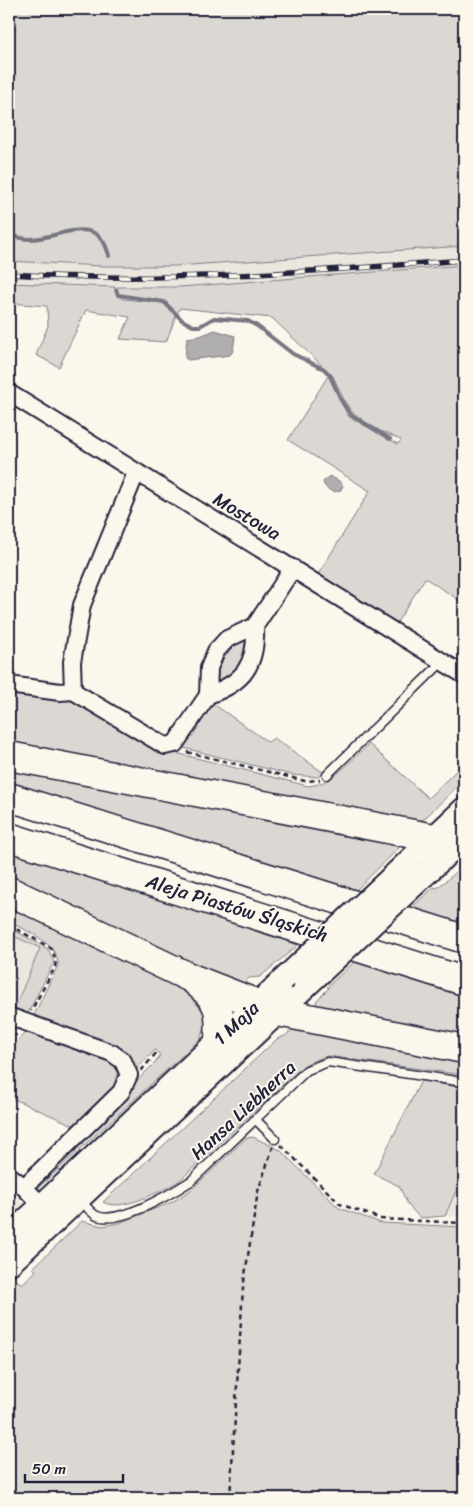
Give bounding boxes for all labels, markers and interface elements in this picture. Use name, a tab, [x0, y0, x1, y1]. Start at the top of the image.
street label: Mostowa	[207, 483, 288, 550]
street label: Aleja Piastów Śląskich	[141, 864, 332, 951]
street label: 1 Maja	[205, 992, 267, 1053]
street label: Hansa Liebherra	[182, 1052, 304, 1168]
scale bar	[25, 1452, 122, 1484]
text: 50 m	[32, 1456, 67, 1482]

